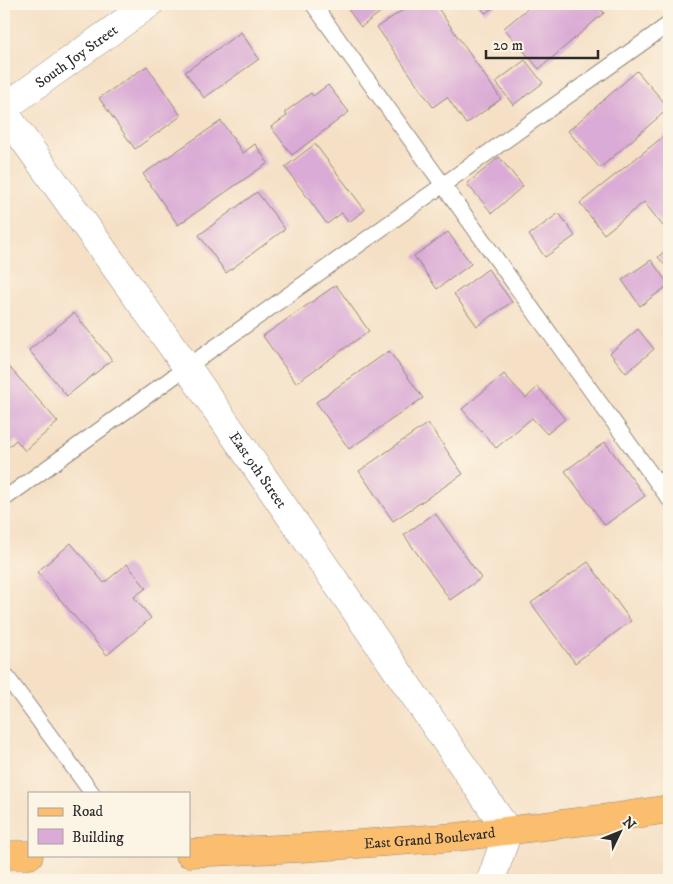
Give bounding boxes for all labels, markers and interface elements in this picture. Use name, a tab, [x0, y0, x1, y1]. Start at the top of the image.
street label: South Joy Street	[31, 20, 122, 92]
scale bar	[486, 28, 598, 60]
text: 20 m	[493, 36, 523, 55]
street label: East 9th Street	[225, 428, 291, 512]
legend	[28, 792, 190, 856]
text: Road	[72, 802, 104, 821]
north arrow	[596, 806, 646, 856]
text: N	[618, 813, 640, 835]
street label: East Grand Boulevard	[363, 823, 497, 853]
text: Building	[72, 828, 124, 847]

